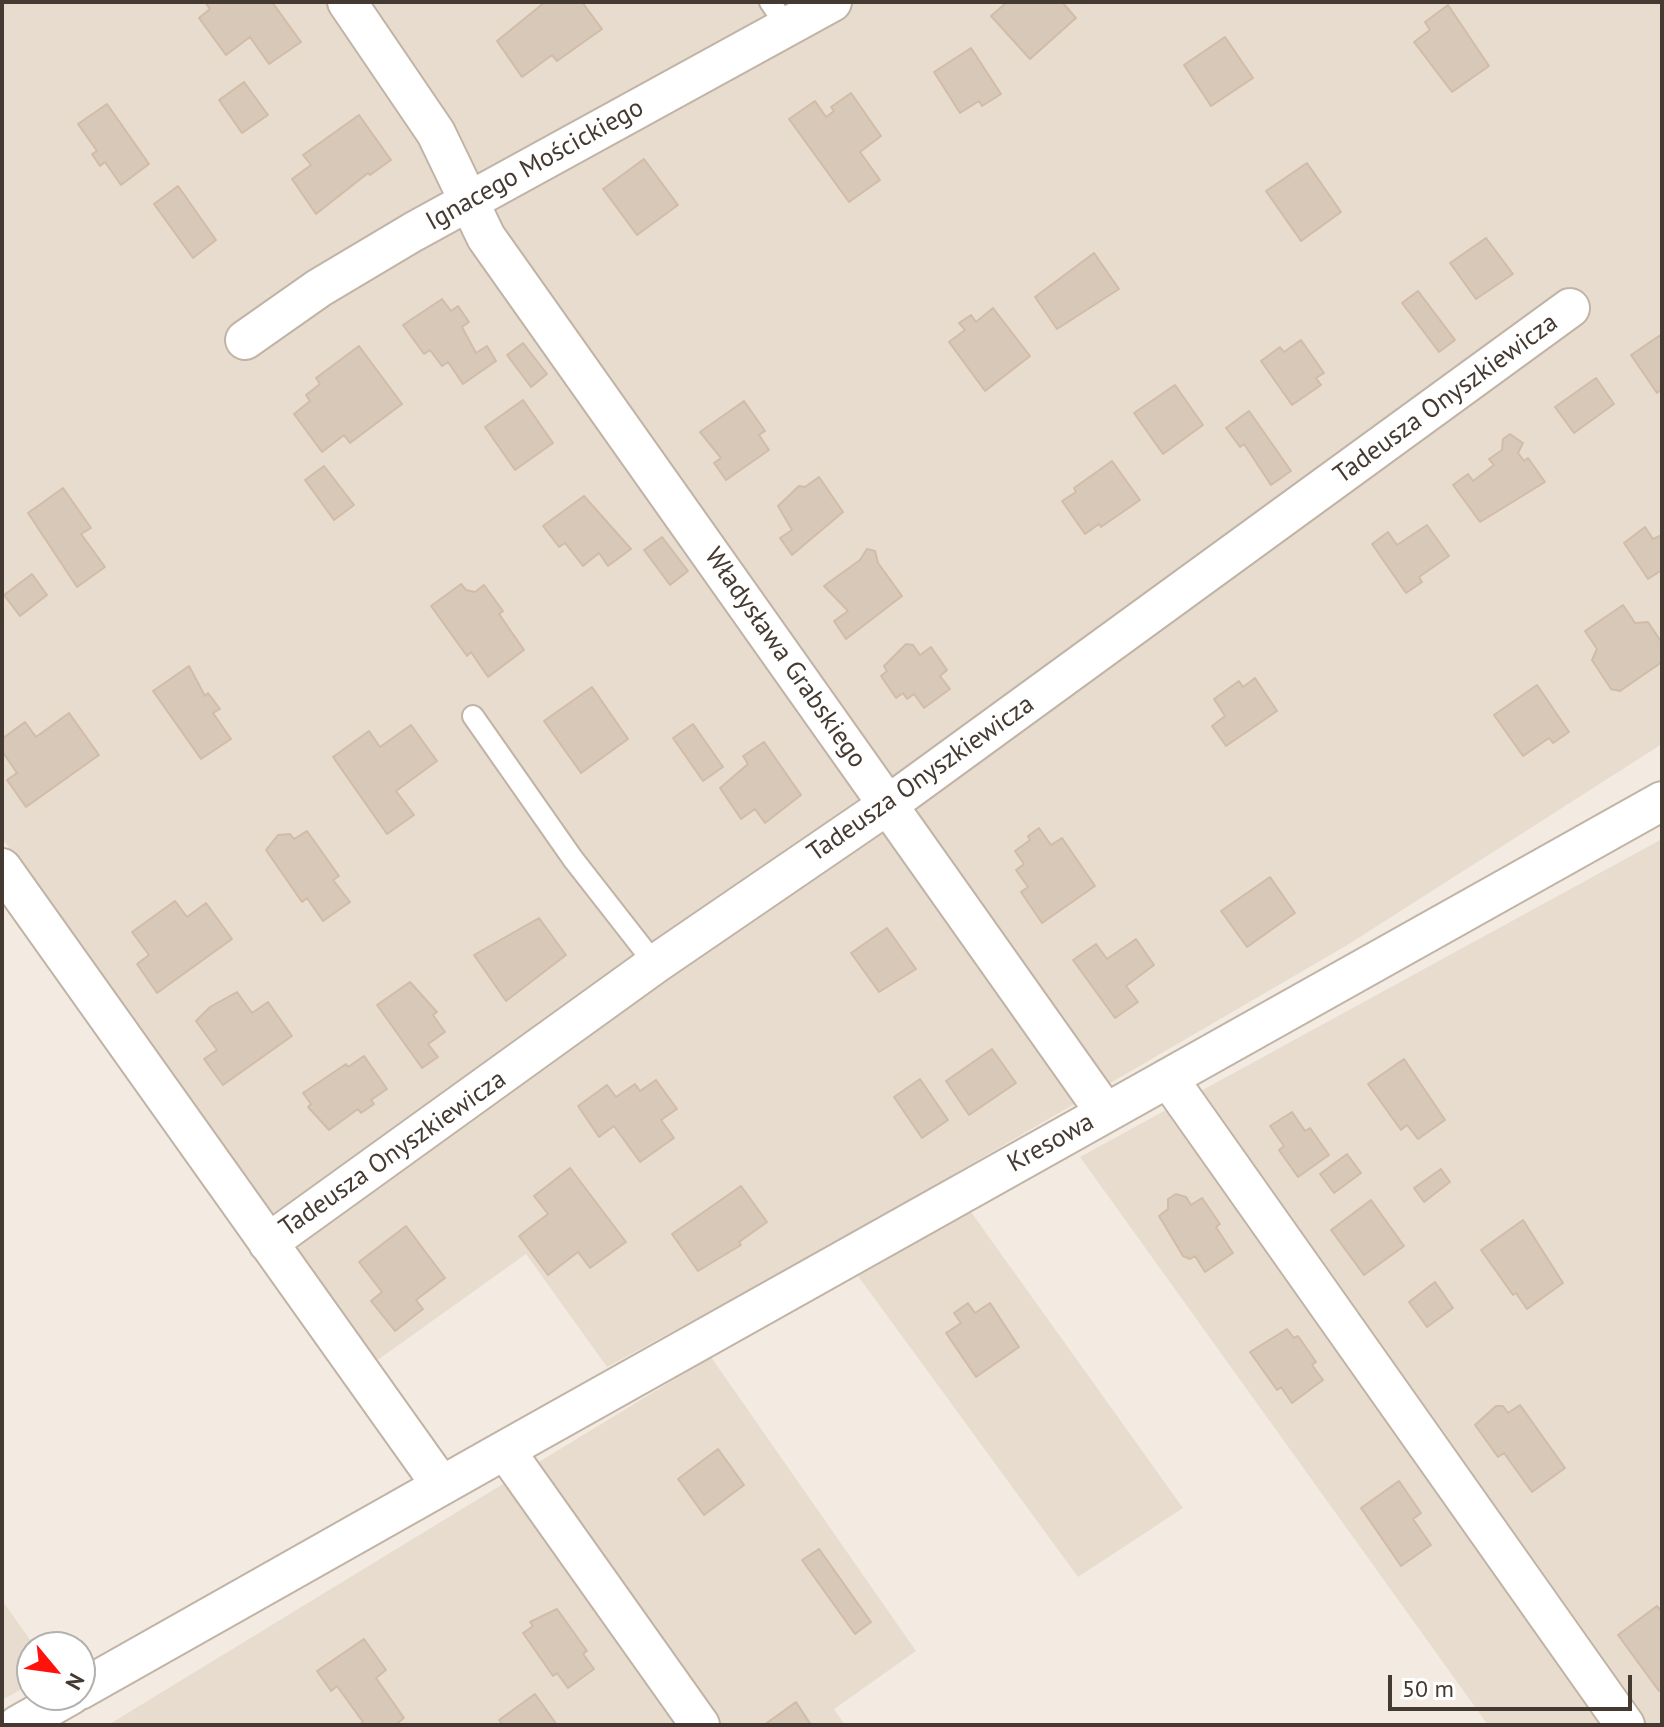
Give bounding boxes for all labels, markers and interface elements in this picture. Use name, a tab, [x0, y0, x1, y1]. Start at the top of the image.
street label: Ignacego Mościckiego	[421, 92, 649, 238]
street label: Tadeusza Onyszkiewicza	[1328, 307, 1564, 491]
street label: Władysława Grabskiego	[697, 542, 873, 774]
street label: Tadeusza Onyszkiewicza	[802, 689, 1040, 869]
street label: Tadeusza Onyszkiewicza	[274, 1064, 512, 1244]
street label: Kresowa	[1002, 1107, 1100, 1179]
north arrow	[16, 1631, 96, 1711]
scale bar	[1392, 1659, 1636, 1709]
text: N	[59, 1669, 91, 1695]
text: 50 m	[1402, 1673, 1454, 1704]

